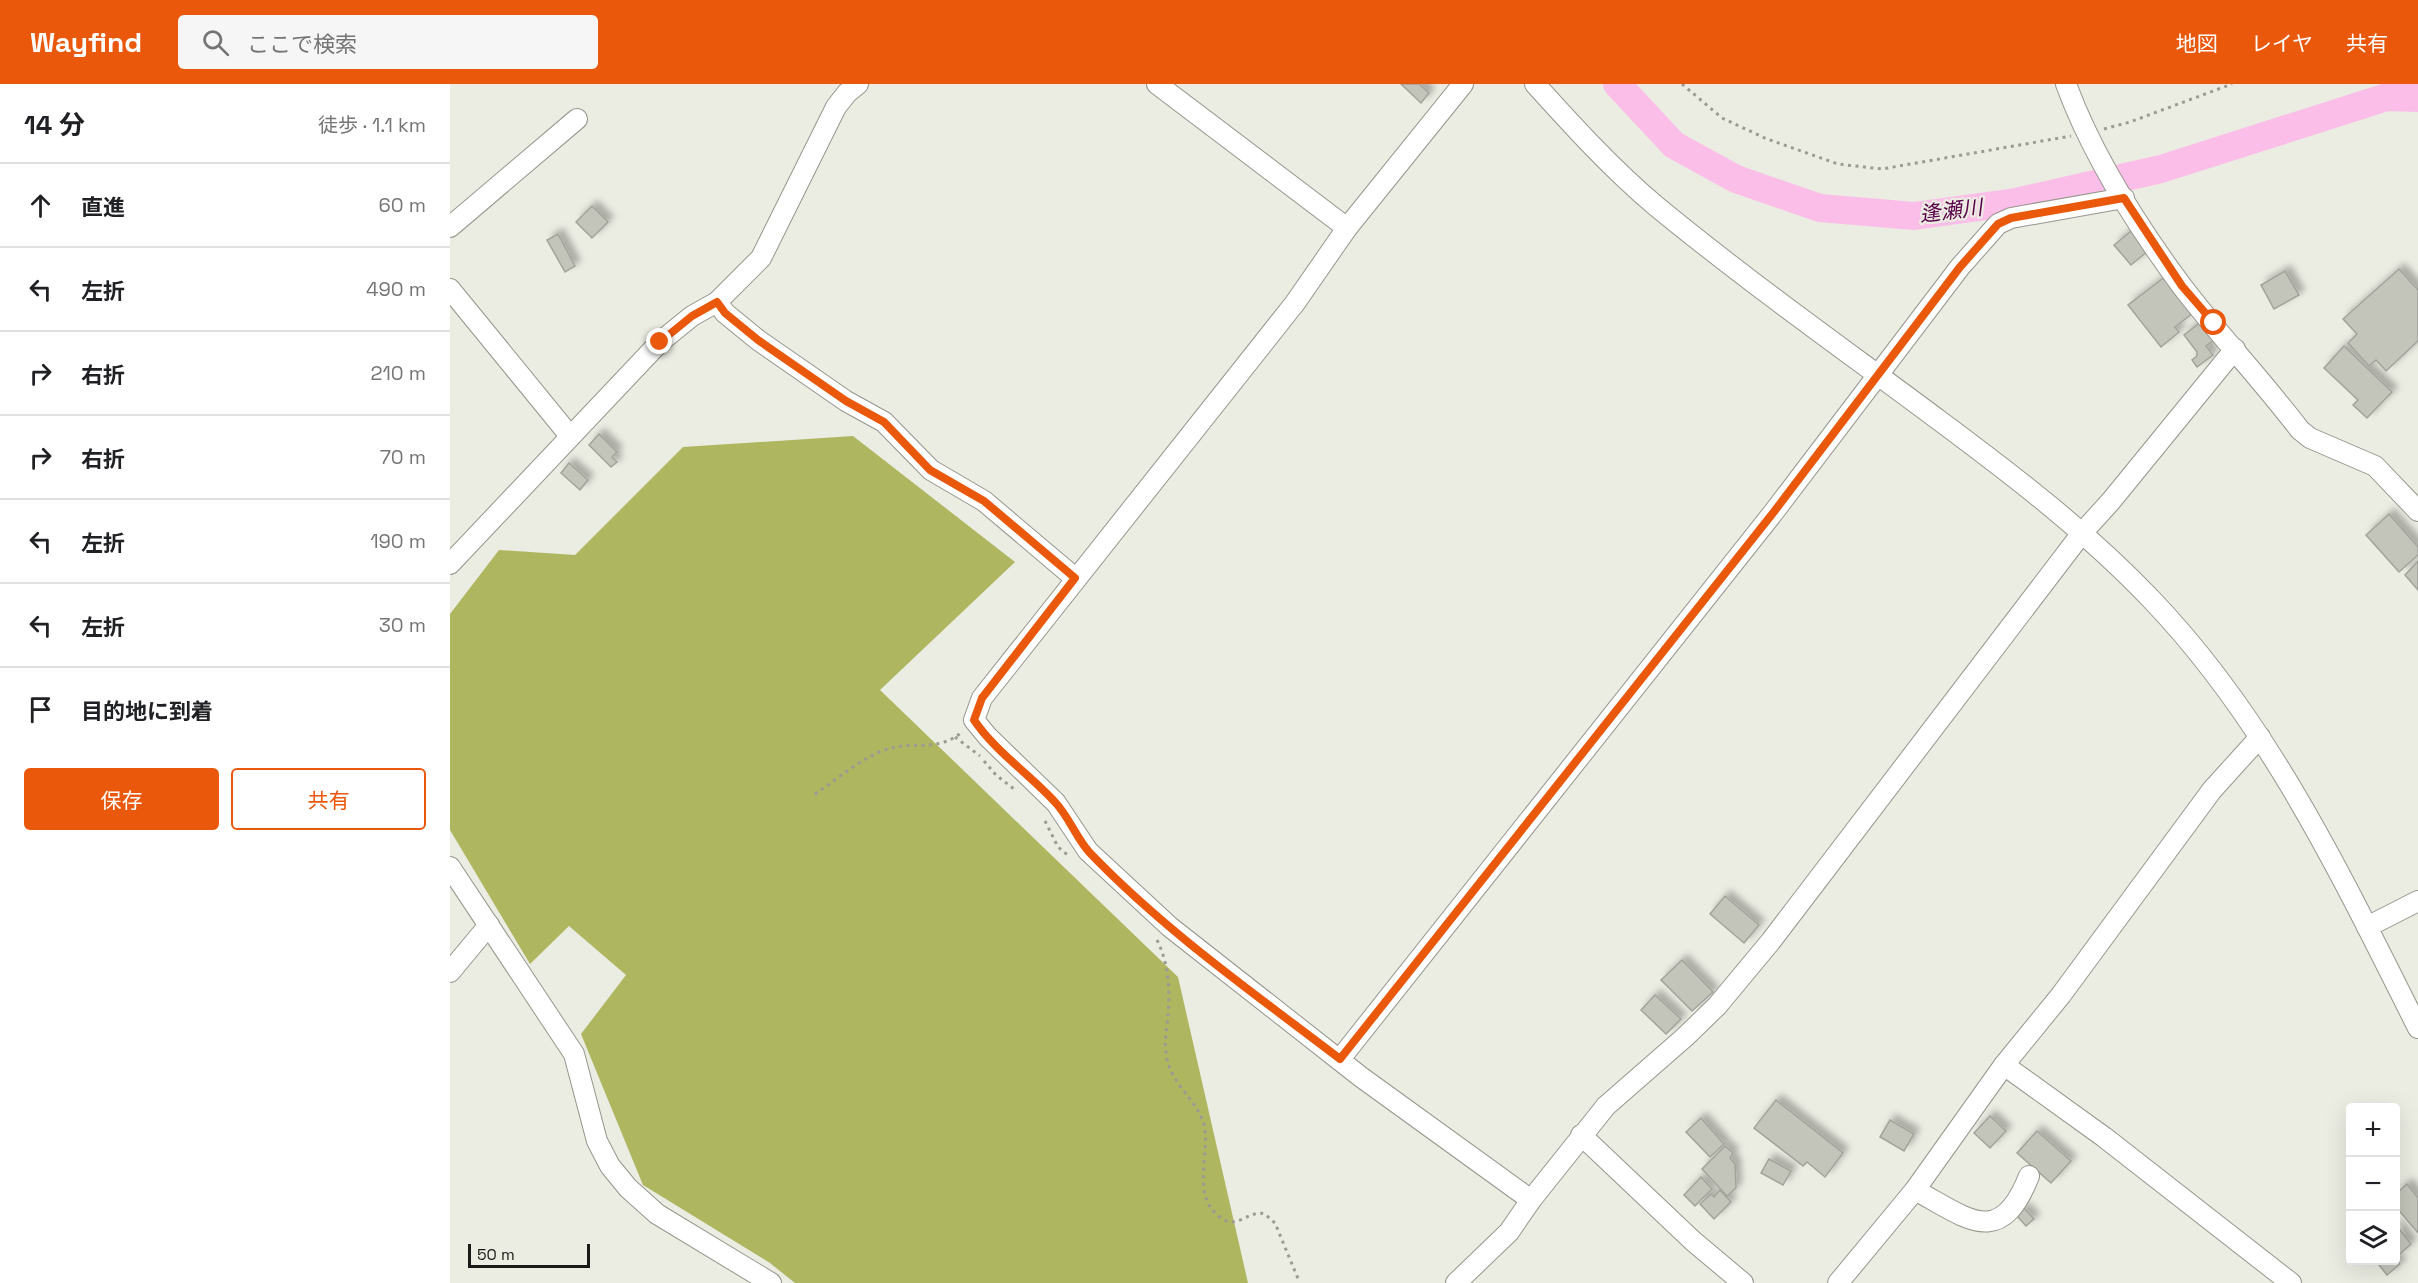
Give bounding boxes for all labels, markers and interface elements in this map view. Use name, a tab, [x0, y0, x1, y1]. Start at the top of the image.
search box	[178, 15, 598, 69]
text: Wayfind	[30, 24, 142, 60]
icon: search	[199, 26, 232, 59]
text: ここで検索	[247, 30, 357, 58]
text: 地図	[2176, 30, 2218, 57]
text: レイヤ	[2251, 30, 2313, 57]
text: 共有	[2346, 30, 2388, 57]
text: 14 分	[24, 108, 85, 142]
text: 徒歩 · 1.1 km	[318, 112, 426, 138]
icon: ahead	[24, 189, 57, 222]
text: 60 m	[379, 192, 426, 218]
text: 直進	[81, 193, 125, 221]
water label: 逢瀬川	[1918, 193, 1986, 228]
icon: left	[24, 273, 57, 306]
text: 490 m	[366, 276, 426, 302]
text: 左折	[81, 277, 125, 305]
route start	[2200, 309, 2226, 335]
route end	[646, 328, 672, 354]
icon: right	[24, 357, 57, 390]
text: 210 m	[370, 360, 426, 386]
text: 右折	[81, 361, 125, 389]
icon: right	[24, 441, 57, 474]
text: 70 m	[380, 444, 426, 470]
text: 右折	[81, 445, 125, 473]
icon: left	[24, 525, 57, 558]
text: 190 m	[370, 528, 426, 554]
text: 左折	[81, 529, 125, 557]
icon: left	[24, 609, 57, 642]
text: 30 m	[379, 612, 426, 638]
text: 左折	[81, 613, 125, 641]
icon: arrive	[24, 693, 57, 726]
text: 目的地に到着	[81, 697, 213, 725]
button: 保存	[24, 768, 219, 830]
button: 共有	[231, 768, 426, 830]
map controls	[2346, 1103, 2400, 1265]
button: +	[2346, 1103, 2400, 1157]
button: −	[2346, 1157, 2400, 1211]
button: layers	[2346, 1211, 2400, 1265]
scale bar	[468, 1241, 590, 1268]
text: 50 m	[477, 1244, 515, 1265]

